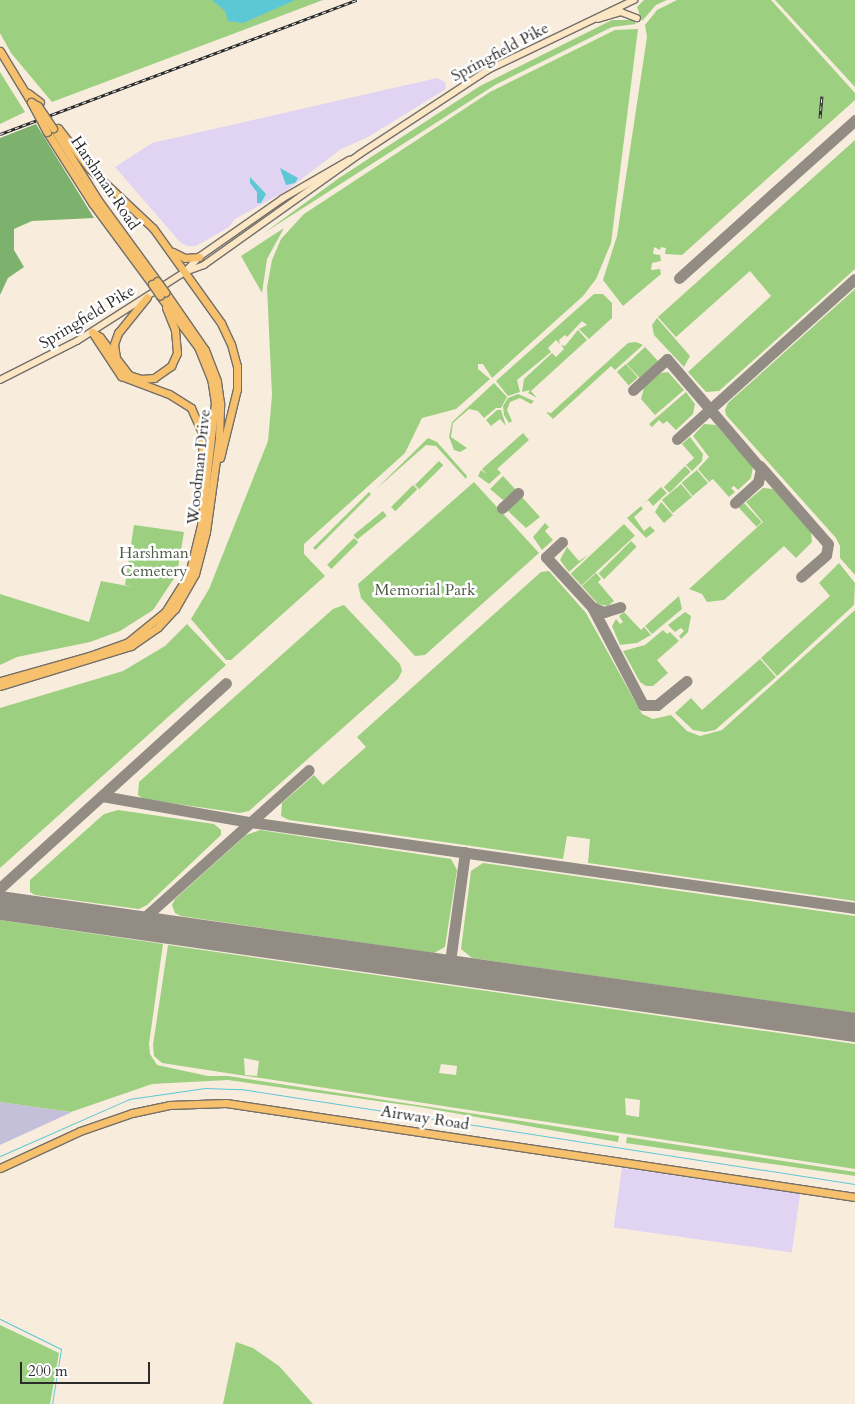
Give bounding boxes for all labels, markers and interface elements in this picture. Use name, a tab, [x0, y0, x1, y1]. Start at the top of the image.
street label: Springfield Pike	[448, 18, 552, 86]
street label: Harshman Road	[66, 132, 144, 234]
street label: Springfield Pike	[36, 281, 138, 353]
street label: Woodman Drive	[183, 408, 215, 526]
park label: Harshman Cemetery	[119, 543, 189, 581]
park label: Memorial Park	[375, 580, 475, 600]
street label: Airway Road	[379, 1102, 471, 1134]
scale bar	[22, 1352, 152, 1384]
text: 200 m	[28, 1361, 68, 1381]

